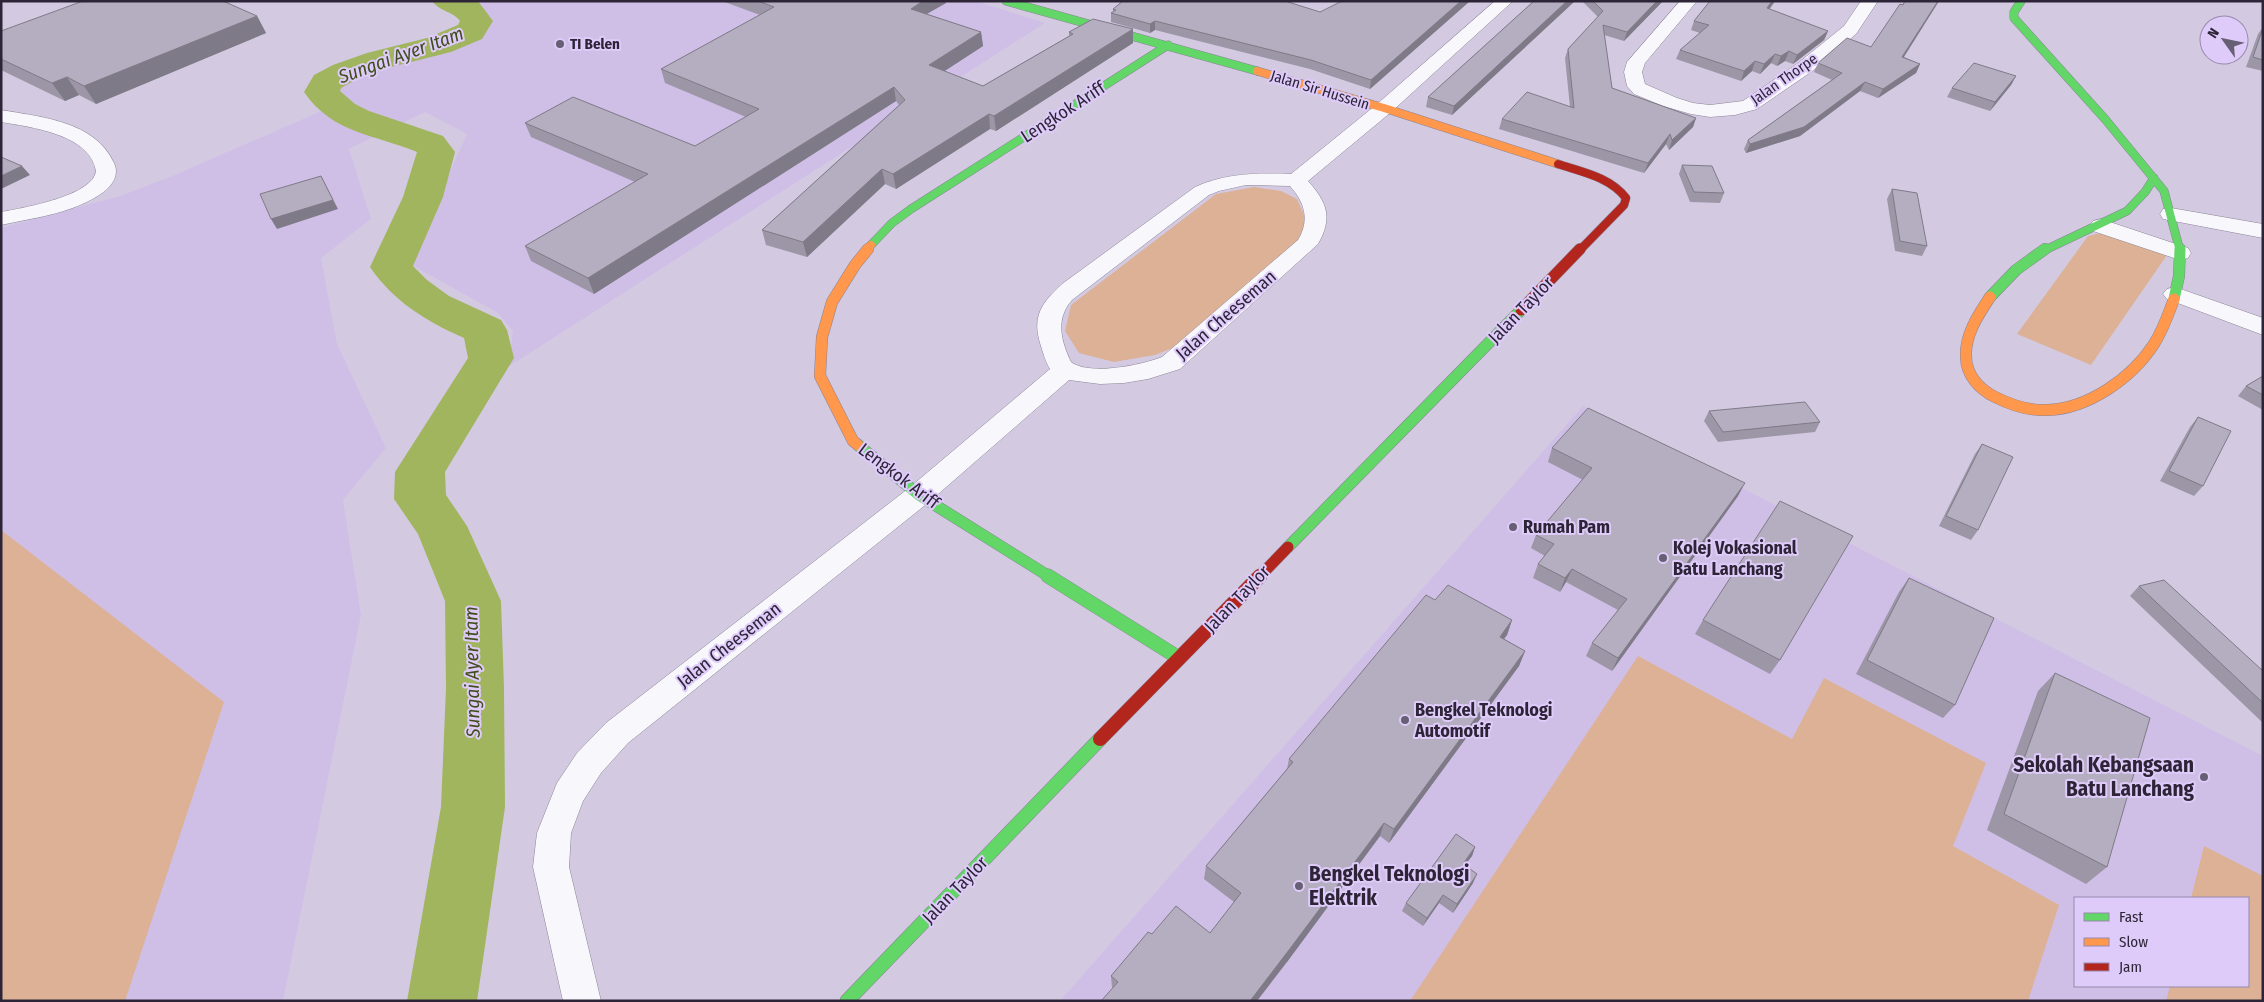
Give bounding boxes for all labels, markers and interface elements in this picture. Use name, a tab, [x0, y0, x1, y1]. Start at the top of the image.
north arrow	[2199, 15, 2249, 65]
water label: Sungai Ayer Itam	[334, 22, 467, 89]
text: N	[2204, 25, 2223, 41]
place label: TI Belen	[570, 35, 620, 53]
marker: TI Belen	[554, 38, 566, 50]
street label: Jalan Thorpe	[1747, 49, 1821, 109]
street label: Jalan Sir Hussein	[1268, 66, 1372, 114]
street label: Lengkok Ariff	[1017, 76, 1111, 147]
street label: Jalan Cheeseman	[1171, 265, 1281, 365]
street label: Jalan Taylor	[1483, 271, 1559, 348]
street label: Lengkok Ariff	[854, 438, 945, 515]
place label: Rumah Pam	[1523, 516, 1610, 538]
marker: Rumah Pam	[1507, 521, 1519, 533]
place label: Kolej Vokasional Batu Lanchang	[1673, 537, 1797, 580]
marker: Kolej Vokasional Batu Lanchang	[1657, 552, 1669, 564]
street label: Jalan Taylor	[1199, 560, 1275, 637]
street label: Jalan Cheeseman	[673, 598, 785, 692]
water label: Sungai Ayer Itam	[459, 606, 485, 739]
place label: Bengkel Teknologi Automotif	[1414, 699, 1552, 742]
marker: Bengkel Teknologi Automotif	[1399, 714, 1411, 726]
place label: Sekolah Kebangsaan Batu Lanchang	[2013, 752, 2195, 802]
marker: Sekolah Kebangsaan Batu Lanchang	[2198, 771, 2210, 783]
street label: Jalan Taylor	[917, 851, 993, 928]
place label: Bengkel Teknologi Elektrik	[1309, 861, 1469, 911]
marker: Bengkel Teknologi Elektrik	[1293, 880, 1305, 892]
legend	[2074, 897, 2249, 987]
text: Fast	[2119, 908, 2143, 926]
text: Slow	[2119, 933, 2148, 951]
text: Jam	[2119, 958, 2142, 976]

